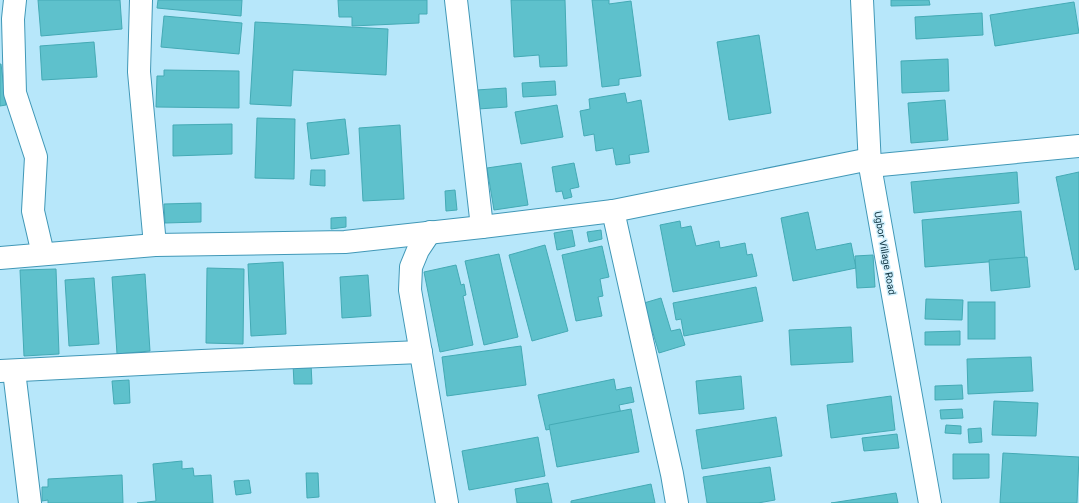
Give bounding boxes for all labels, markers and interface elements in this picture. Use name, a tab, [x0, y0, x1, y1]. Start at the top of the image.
street label: Ugbor Village Road	[872, 210, 898, 296]

